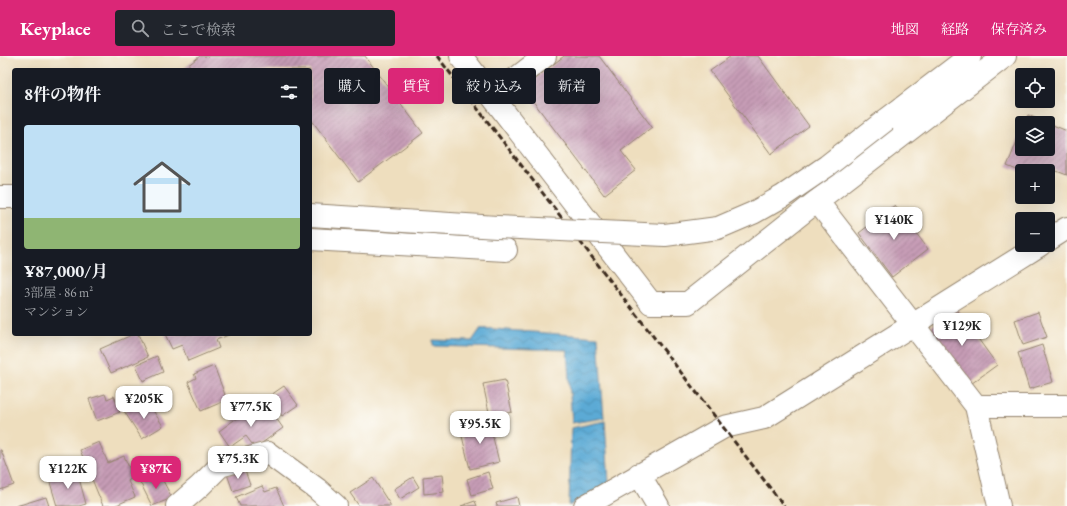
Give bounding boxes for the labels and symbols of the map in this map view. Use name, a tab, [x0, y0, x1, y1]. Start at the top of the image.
pin: ¥140K	[866, 207, 922, 241]
pin: ¥129K	[934, 313, 990, 347]
pin: ¥205K	[116, 386, 172, 420]
pin: ¥77.5K	[218, 394, 284, 428]
pin: ¥95.5K	[447, 411, 513, 445]
pin: ¥75.3K	[205, 446, 271, 480]
pin: ¥122K	[40, 456, 96, 490]
pin: ¥87K	[132, 456, 180, 490]

